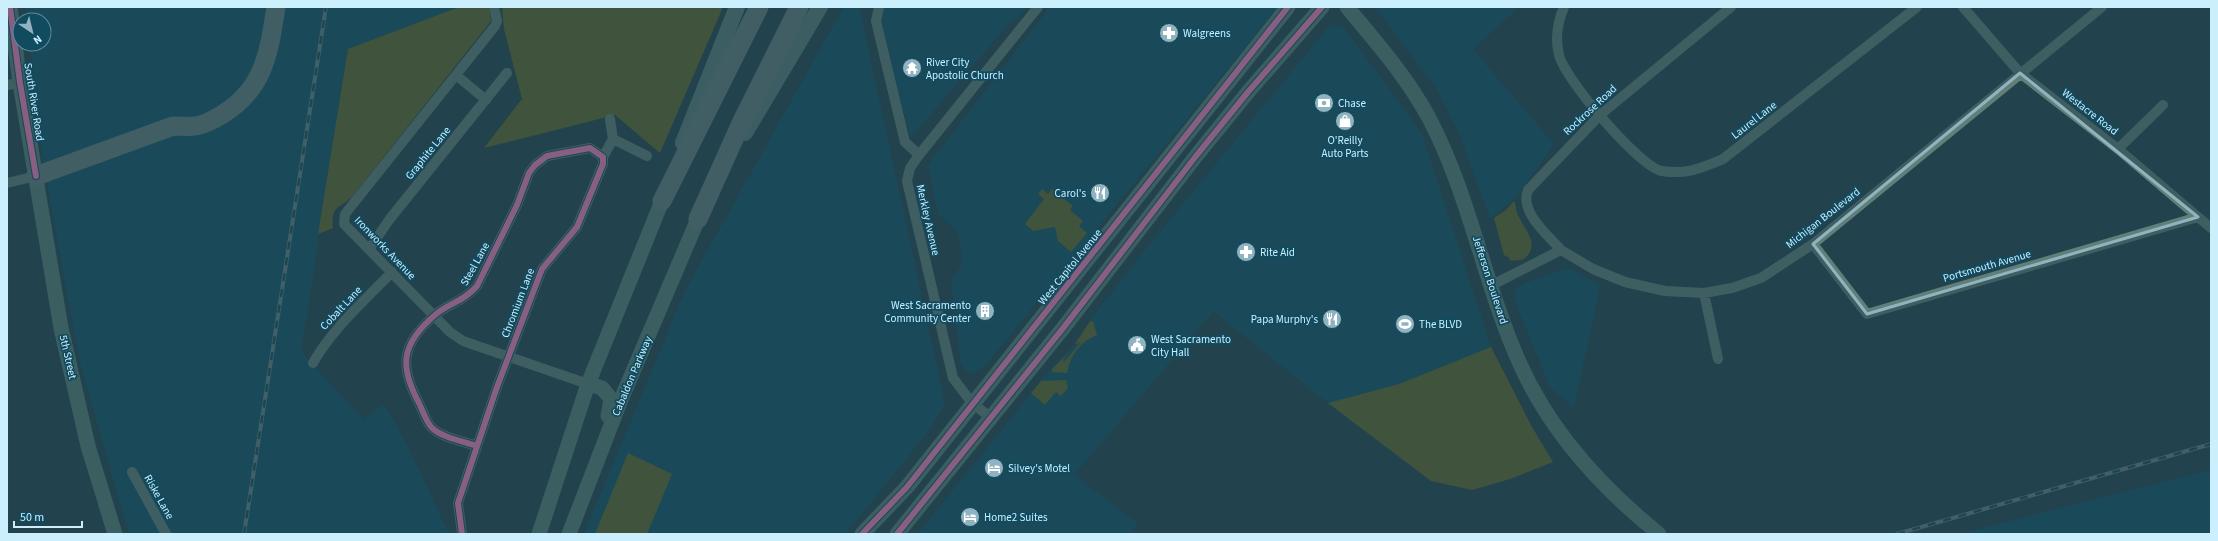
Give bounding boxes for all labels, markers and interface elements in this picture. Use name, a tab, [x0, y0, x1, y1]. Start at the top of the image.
north arrow	[12, 12, 52, 52]
pharmacy icon: Walgreens	[1158, 22, 1180, 44]
place label: Walgreens	[1183, 26, 1231, 41]
text: N	[30, 32, 45, 48]
place label: River City Apostolic Church	[926, 55, 1004, 83]
temple icon: River City Apostolic Church	[901, 57, 923, 79]
street label: South River Road	[20, 62, 48, 142]
street label: Rockrose Road	[1560, 81, 1620, 139]
street label: Westacre Road	[2059, 85, 2121, 139]
bank icon: Chase	[1313, 92, 1335, 114]
place label: Chase	[1338, 96, 1366, 111]
street label: Laurel Lane	[1728, 97, 1780, 142]
shop icon: O'Reilly Auto Parts	[1334, 110, 1356, 132]
street label: Graphite Lane	[402, 123, 454, 183]
place label: O'Reilly Auto Parts	[1322, 133, 1369, 161]
restaurant icon: Carol's	[1089, 182, 1111, 204]
street label: Merkley Avenue	[913, 183, 944, 257]
street label: Michigan Boulevard	[1783, 184, 1863, 252]
place label: Carol's	[1055, 186, 1086, 201]
street label: Ironworks Avenue	[351, 213, 419, 283]
street label: West Capitol Avenue	[1035, 226, 1106, 308]
street label: Jefferson Boulevard	[1469, 234, 1511, 326]
street label: Steel Lane	[457, 239, 493, 288]
pharmacy icon: Rite Aid	[1235, 241, 1257, 263]
place label: Rite Aid	[1260, 245, 1295, 260]
street label: Portsmouth Avenue	[1941, 246, 2033, 286]
street label: Chromium Lane	[498, 266, 538, 340]
street label: Cobalt Lane	[317, 282, 366, 333]
place label: West Sacramento Community Center	[884, 298, 971, 326]
building icon: West Sacramento Community Center	[974, 300, 996, 322]
restaurant icon: Papa Murphy's	[1321, 308, 1343, 330]
place label: Papa Murphy's	[1251, 312, 1318, 327]
sports icon: The BLVD	[1394, 313, 1416, 335]
place label: The BLVD	[1419, 317, 1462, 332]
place label: West Sacramento City Hall	[1151, 332, 1231, 360]
street label: 5th Street	[56, 333, 80, 381]
street label: Cabaldon Parkway	[608, 334, 656, 418]
public building icon: West Sacramento City Hall	[1126, 334, 1148, 356]
hotel icon: Silvey's Motel	[983, 457, 1005, 479]
place label: Silvey's Motel	[1008, 461, 1070, 476]
street label: Riske Lane	[141, 472, 178, 522]
scale bar	[14, 503, 82, 529]
hotel icon: Home2 Suites	[959, 506, 981, 528]
text: 50 m	[20, 509, 44, 526]
place label: Home2 Suites	[984, 510, 1048, 525]

